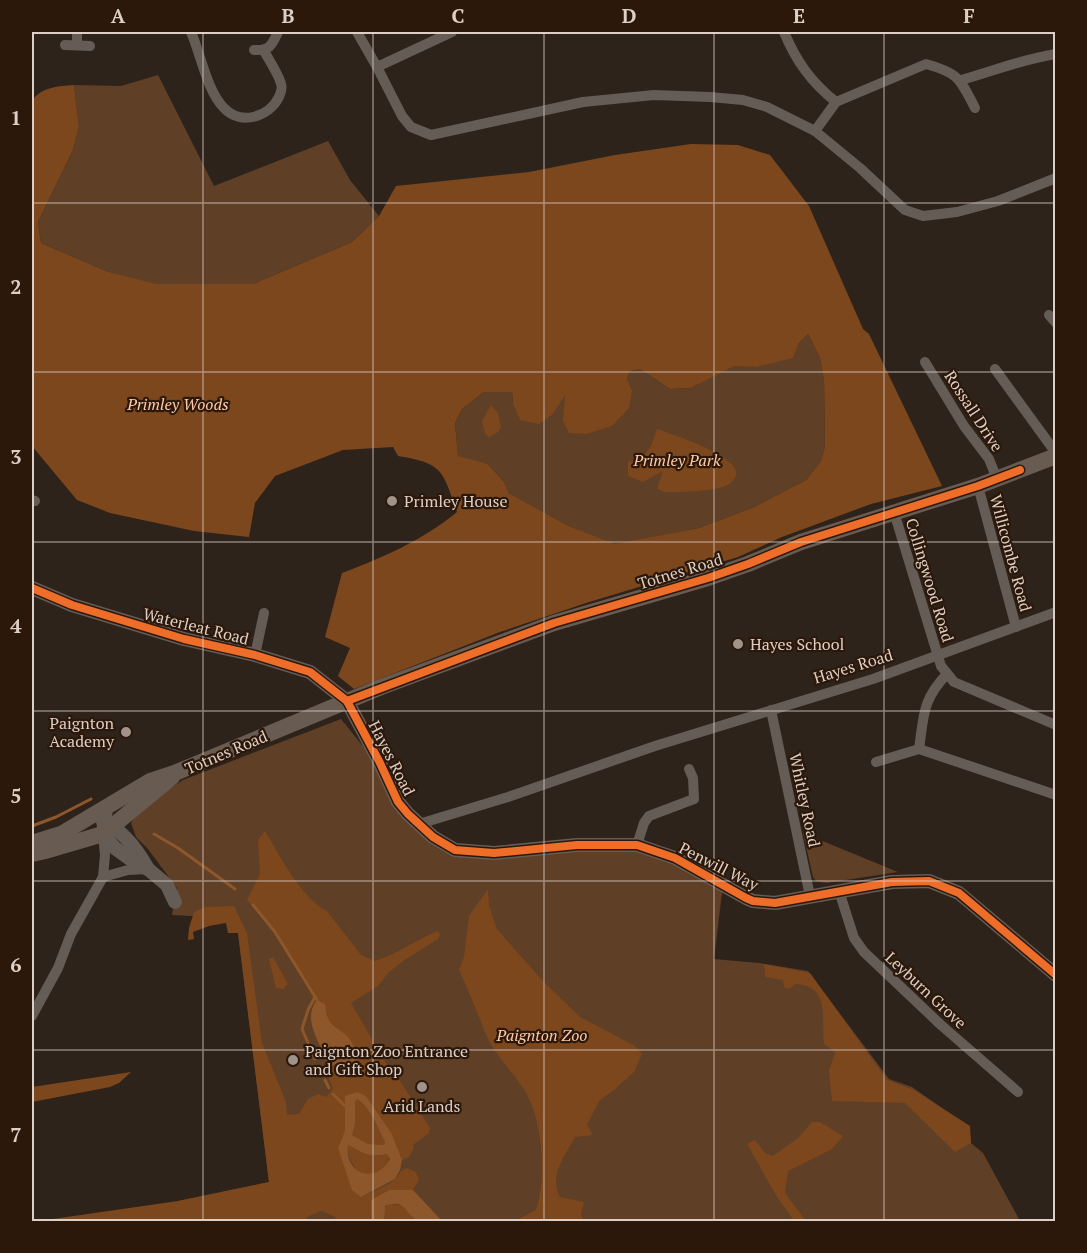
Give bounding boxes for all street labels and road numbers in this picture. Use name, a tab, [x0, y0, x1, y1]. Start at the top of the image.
street label: Rossall Drive	[940, 366, 1008, 456]
street label: Willicombe Road	[985, 492, 1037, 614]
street label: Collingwood Road	[901, 515, 959, 645]
street label: Totnes Road	[635, 548, 725, 594]
street label: Waterleat Road	[141, 602, 251, 650]
street label: Hayes Road	[811, 643, 896, 689]
street label: Hayes Road	[364, 716, 420, 800]
street label: Totnes Road	[181, 725, 271, 779]
street label: Whitley Road	[784, 751, 826, 849]
street label: Penwill Way	[675, 837, 763, 896]
street label: Leyburn Grove	[881, 947, 971, 1033]

